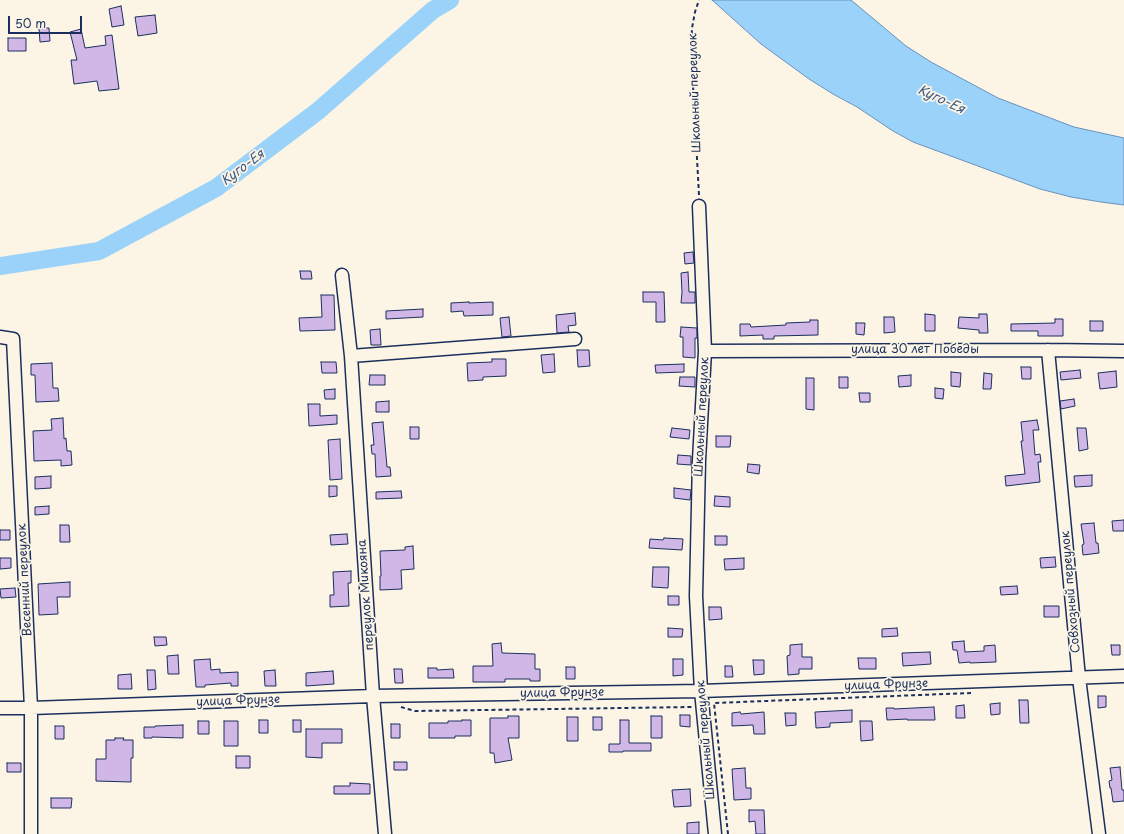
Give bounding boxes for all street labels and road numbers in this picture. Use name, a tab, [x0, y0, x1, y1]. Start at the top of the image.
street label: Школьный переулок	[686, 33, 704, 153]
street label: улица 30 лет Победы	[851, 343, 979, 357]
street label: Школьный переулок	[692, 357, 712, 477]
street label: Весенний переулок	[15, 523, 35, 637]
street label: Совхозный переулок	[1058, 530, 1084, 654]
street label: переулок Микояна	[355, 539, 377, 651]
street label: улица Фрунзе	[844, 676, 928, 694]
street label: Школьный переулок	[694, 680, 718, 800]
street label: улица Фрунзе	[520, 685, 604, 701]
street label: улица Фрунзе	[196, 692, 280, 710]

